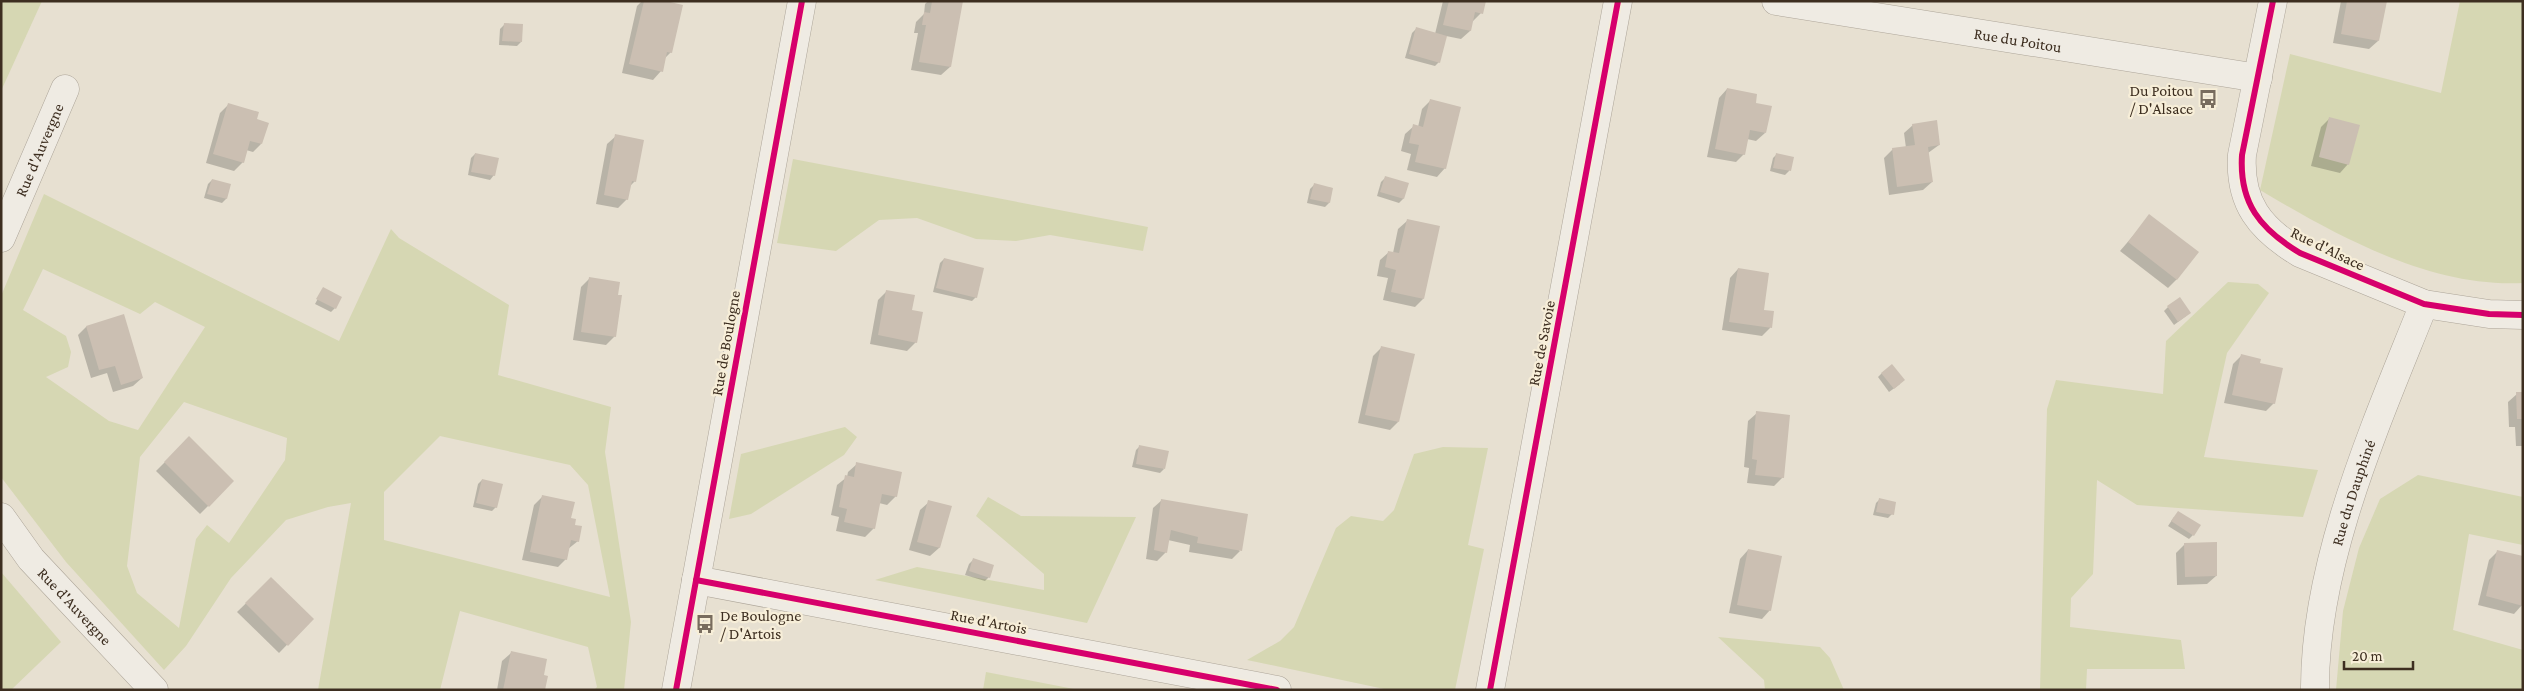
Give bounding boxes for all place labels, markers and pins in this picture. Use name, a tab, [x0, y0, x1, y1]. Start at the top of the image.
place label: Du Poitou / D'Alsace	[2129, 82, 2194, 117]
bus stop icon: Du Poitou / D'Alsace	[2197, 88, 2219, 110]
place label: De Boulogne / D'Artois	[720, 607, 801, 642]
bus stop icon: De Boulogne / D'Artois	[694, 613, 716, 635]

